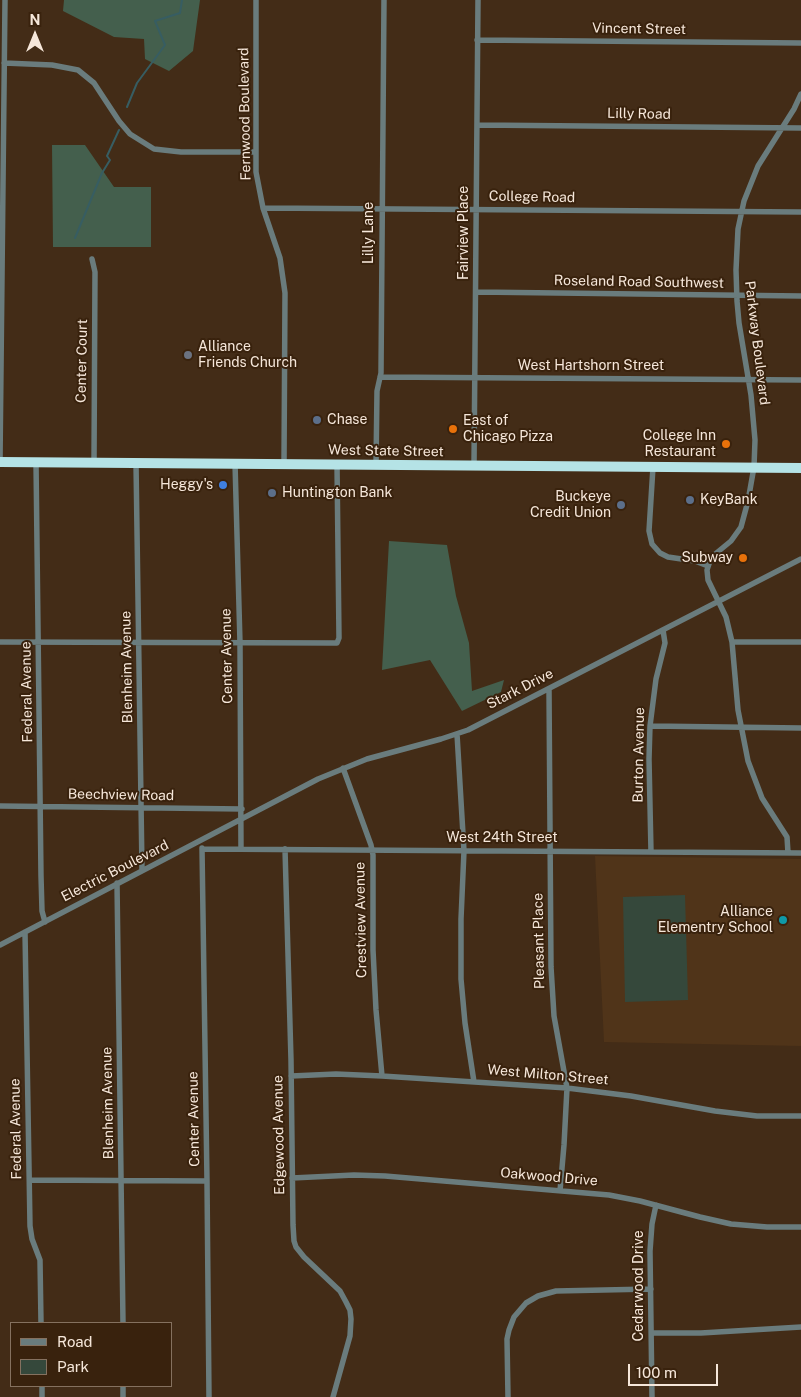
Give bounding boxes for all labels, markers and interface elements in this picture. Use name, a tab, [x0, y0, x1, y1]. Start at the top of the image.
north arrow	[10, 10, 60, 60]
text: N	[30, 12, 40, 28]
street label: Vincent Street	[592, 20, 686, 38]
street label: Fernwood Boulevard	[235, 47, 255, 181]
street label: Lilly Road	[607, 105, 671, 123]
street label: Fairview Place	[456, 186, 472, 280]
street label: College Road	[489, 188, 575, 206]
street label: Lilly Lane	[361, 202, 377, 264]
street label: Roseland Road Southwest	[554, 272, 724, 292]
street label: Parkway Boulevard	[741, 280, 773, 406]
street label: Center Court	[73, 319, 91, 403]
place label: Alliance Friends Church	[198, 339, 297, 372]
marker: Alliance Friends Church	[182, 349, 194, 361]
street label: West Hartshorn Street	[518, 358, 664, 374]
place label: Chase	[327, 412, 367, 428]
place label: East of Chicago Pizza	[463, 413, 553, 446]
marker: Chase	[311, 414, 323, 426]
marker: East of Chicago Pizza	[447, 423, 459, 435]
place label: College Inn Restaurant	[643, 428, 716, 461]
marker: College Inn Restaurant	[720, 438, 732, 450]
street label: West State Street	[328, 442, 444, 460]
place label: Heggy's	[160, 477, 213, 493]
marker: Heggy's	[217, 479, 229, 491]
place label: Huntington Bank	[282, 485, 392, 501]
marker: Huntington Bank	[266, 487, 278, 499]
place label: Buckeye Credit Union	[530, 489, 611, 522]
place label: KeyBank	[700, 492, 758, 508]
marker: KeyBank	[684, 494, 696, 506]
marker: Buckeye Credit Union	[615, 499, 627, 511]
place label: Subway	[681, 550, 733, 566]
marker: Subway	[737, 552, 749, 564]
street label: Center Avenue	[218, 608, 236, 704]
street label: Blenheim Avenue	[118, 611, 136, 723]
street label: Federal Avenue	[18, 641, 36, 743]
street label: Stark Drive	[484, 665, 556, 713]
street label: Burton Avenue	[630, 707, 648, 803]
street label: Beechview Road	[68, 786, 174, 804]
street label: West 24th Street	[446, 830, 558, 846]
street label: Electric Boulevard	[58, 837, 172, 905]
street label: Crestview Avenue	[352, 862, 370, 978]
street label: Pleasant Place	[530, 893, 548, 989]
place label: Alliance Elementry School	[658, 904, 773, 936]
marker: Alliance Elementry School	[777, 914, 789, 926]
street label: Blenheim Avenue	[99, 1047, 117, 1159]
street label: West Milton Street	[487, 1061, 609, 1089]
street label: Center Avenue	[185, 1071, 203, 1167]
street label: Edgewood Avenue	[270, 1075, 288, 1195]
street label: Federal Avenue	[7, 1078, 25, 1180]
street label: Oakwood Drive	[500, 1164, 598, 1190]
street label: Cedarwood Drive	[631, 1230, 647, 1342]
legend	[10, 1322, 172, 1387]
text: Road	[57, 1333, 93, 1350]
scale bar	[631, 1354, 721, 1386]
text: Park	[57, 1358, 89, 1375]
text: 100 m	[636, 1364, 677, 1381]

